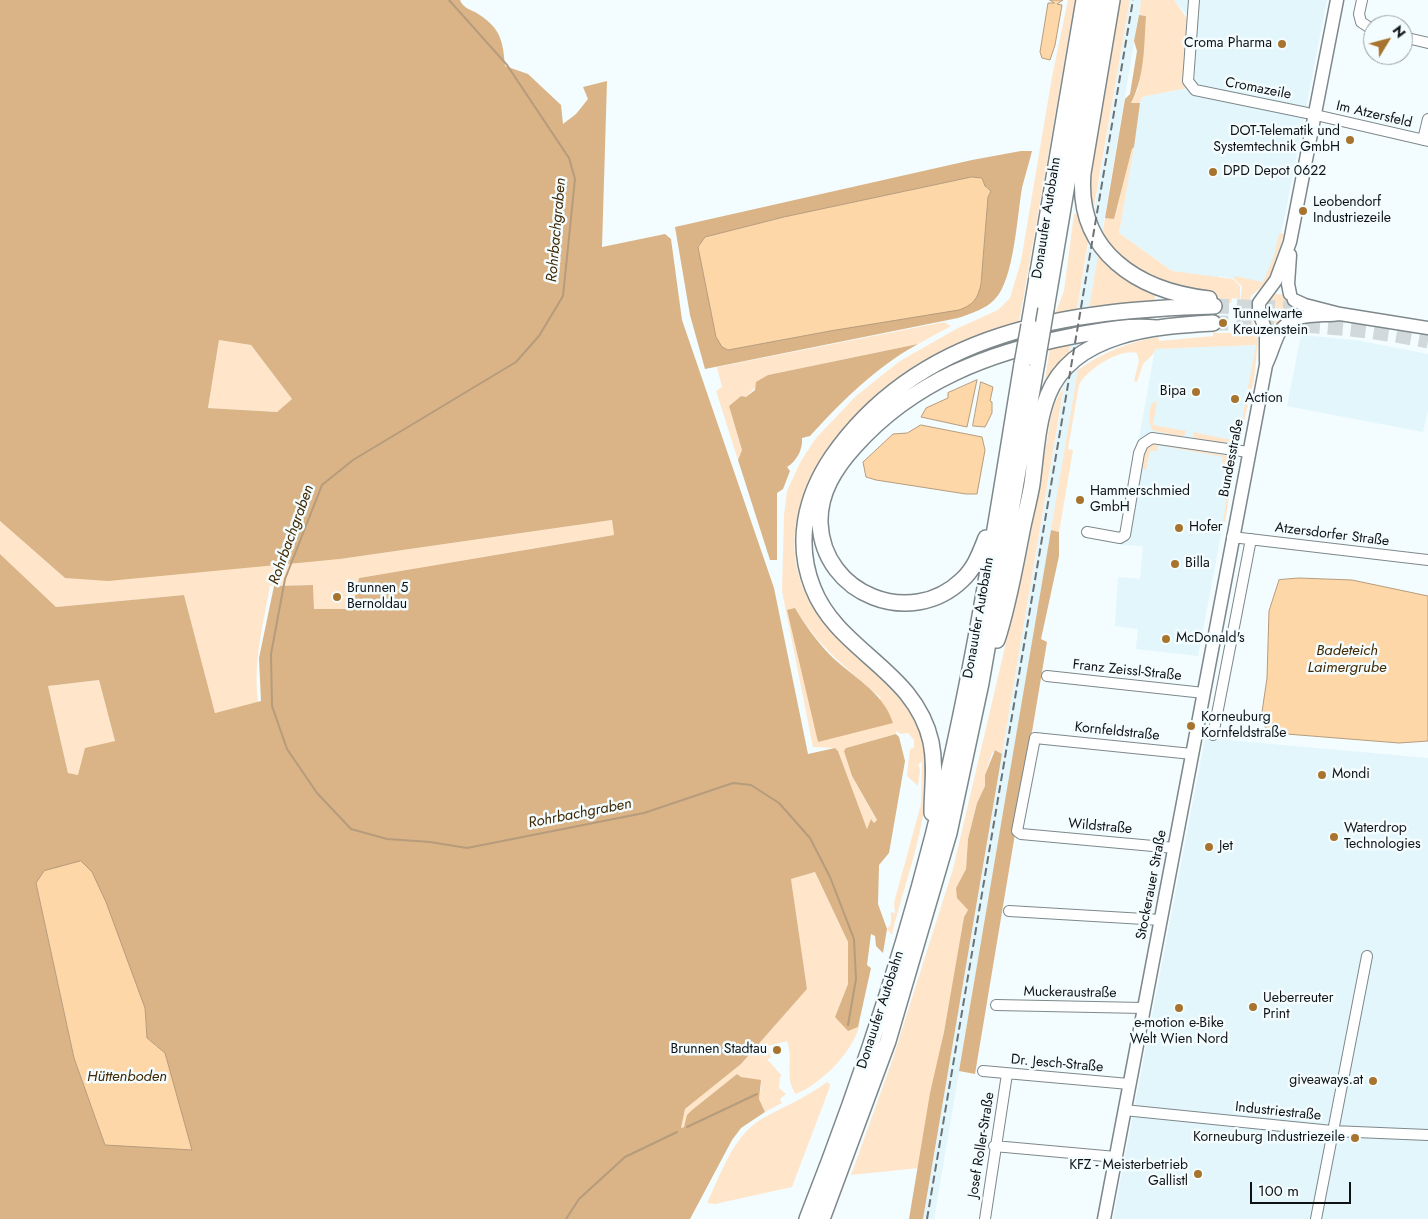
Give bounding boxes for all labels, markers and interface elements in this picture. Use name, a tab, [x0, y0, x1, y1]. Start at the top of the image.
north arrow	[1363, 15, 1413, 65]
text: N	[1388, 21, 1411, 42]
place label: Croma Pharma	[1184, 36, 1272, 52]
marker: Croma Pharma	[1276, 38, 1288, 50]
street label: Cromazeile	[1224, 74, 1292, 104]
street label: Im Atzersfeld	[1334, 98, 1414, 132]
place label: DOT-Telematik und Systemtechnik GmbH	[1213, 124, 1340, 156]
marker: DOT-Telematik und Systemtechnik GmbH	[1344, 134, 1356, 146]
street label: Donauufer Autobahn	[1029, 156, 1065, 280]
place label: DPD Depot 0622	[1223, 164, 1326, 180]
marker: DPD Depot 0622	[1207, 166, 1219, 178]
water label: Rohrbachgraben	[543, 177, 571, 283]
place label: Leobendorf Industriezeile	[1313, 195, 1391, 228]
marker: Leobendorf Industriezeile	[1297, 205, 1309, 217]
place label: Tunnelwarte Kreuzenstein	[1233, 307, 1308, 340]
marker: Tunnelwarte Kreuzenstein	[1217, 317, 1229, 329]
place label: Bipa	[1160, 384, 1186, 400]
marker: Bipa	[1190, 386, 1202, 398]
place label: Action	[1245, 391, 1283, 407]
marker: Action	[1229, 393, 1241, 405]
street label: Bundesstraße	[1216, 418, 1248, 498]
water label: Rohrbachgraben	[266, 483, 318, 587]
place label: Hammerschmied GmbH	[1090, 484, 1190, 516]
marker: Hammerschmied GmbH	[1074, 494, 1086, 506]
place label: Hofer	[1189, 520, 1223, 536]
street label: Atzersdorfer Straße	[1274, 520, 1390, 550]
marker: Hofer	[1173, 522, 1185, 534]
street label: Donauufer Autobahn	[960, 556, 998, 680]
place label: Billa	[1185, 556, 1210, 572]
marker: Billa	[1169, 558, 1181, 570]
place label: Brunnen 5 Bernoldau	[347, 581, 408, 614]
marker: Brunnen 5 Bernoldau	[331, 591, 343, 603]
place label: McDonald's	[1176, 631, 1245, 647]
marker: McDonald's	[1160, 633, 1172, 645]
water label: Badeteich Laimergrube	[1308, 642, 1386, 677]
street label: Franz Zeissl-Straße	[1072, 657, 1182, 685]
place label: Korneuburg Kornfeldstraße	[1201, 710, 1286, 742]
street label: Kornfeldstraße	[1074, 719, 1160, 745]
marker: Korneuburg Kornfeldstraße	[1185, 720, 1197, 732]
place label: Mondi	[1332, 767, 1370, 783]
marker: Mondi	[1316, 769, 1328, 781]
water label: Rohrbachgraben	[527, 795, 633, 833]
street label: Wildstraße	[1067, 816, 1133, 838]
place label: Waterdrop Technologies	[1344, 821, 1421, 854]
street label: Stockerauer Straße	[1133, 829, 1171, 941]
marker: Waterdrop Technologies	[1328, 831, 1340, 843]
place label: Jet	[1219, 839, 1233, 855]
marker: Jet	[1203, 841, 1215, 853]
street label: Donauufer Autobahn	[854, 949, 908, 1071]
street label: Muckeraustraße	[1023, 984, 1117, 1002]
place label: Ueberreuter Print	[1263, 991, 1333, 1024]
marker: Ueberreuter Print	[1247, 1001, 1259, 1013]
marker: e-motion e-Bike Welt Wien Nord	[1173, 1002, 1185, 1014]
place label: e-motion e-Bike Welt Wien Nord	[1130, 1016, 1228, 1048]
place label: Brunnen Stadtau	[670, 1042, 767, 1058]
marker: Brunnen Stadtau	[771, 1044, 783, 1056]
street label: Dr. Jesch-Straße	[1010, 1052, 1104, 1076]
water label: Hüttenboden	[87, 1068, 167, 1086]
place label: giveaways.at	[1289, 1073, 1363, 1089]
marker: giveaways.at	[1367, 1075, 1379, 1087]
street label: Josef Roller-Straße	[965, 1091, 999, 1199]
street label: Industriestraße	[1234, 1099, 1322, 1125]
place label: Korneuburg Industriezeile	[1193, 1130, 1345, 1146]
marker: Korneuburg Industriezeile	[1349, 1132, 1361, 1144]
place label: KFZ - Meisterbetrieb Gallistl	[1069, 1158, 1188, 1190]
marker: KFZ - Meisterbetrieb Gallistl	[1192, 1168, 1204, 1180]
scale bar	[1253, 1172, 1354, 1204]
text: 100 m	[1258, 1180, 1299, 1202]

